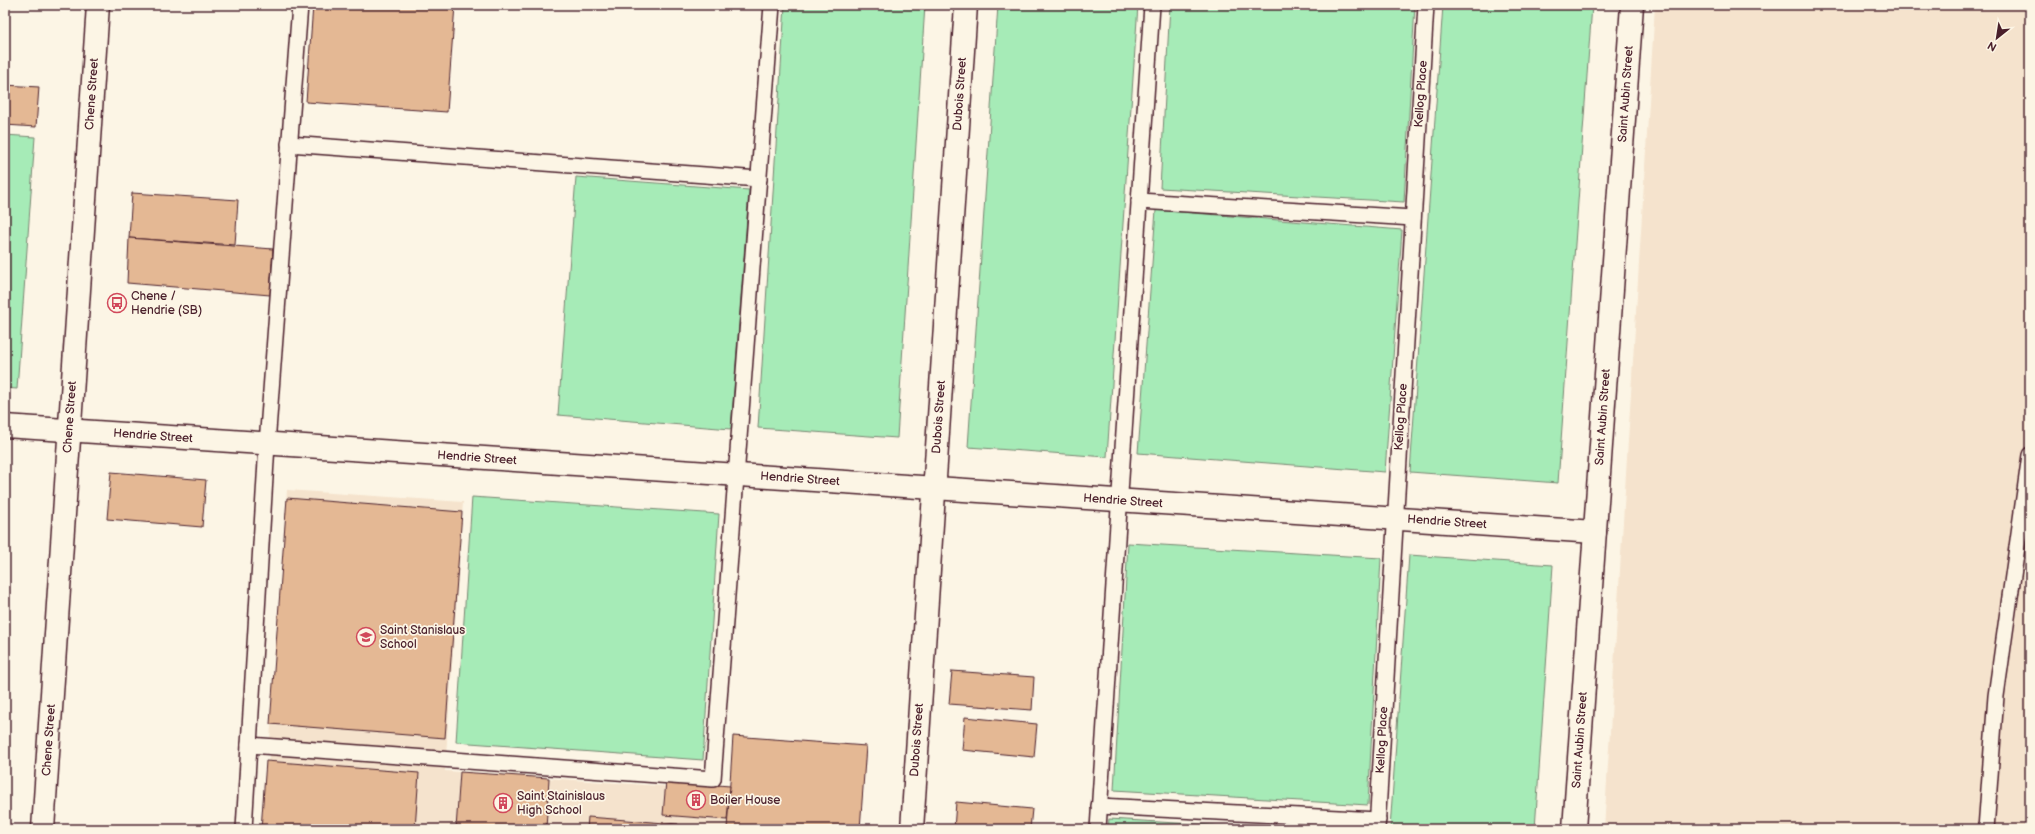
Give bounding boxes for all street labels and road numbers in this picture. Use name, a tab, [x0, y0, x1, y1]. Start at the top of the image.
street label: Saint Aubin Street	[1615, 45, 1637, 143]
street label: Dubois Street	[950, 56, 970, 131]
street label: Chene Street	[82, 57, 102, 130]
street label: Kellog Place	[1411, 60, 1431, 128]
street label: Saint Aubin Street	[1592, 368, 1614, 466]
street label: Dubois Street	[929, 379, 949, 454]
street label: Chene Street	[60, 380, 80, 453]
street label: Kellog Place	[1391, 383, 1411, 451]
street label: Hendrie Street	[113, 426, 194, 446]
street label: Hendrie Street	[437, 448, 518, 468]
street label: Hendrie Street	[760, 469, 841, 489]
street label: Hendrie Street	[1083, 491, 1164, 511]
street label: Hendrie Street	[1407, 512, 1488, 532]
street label: Saint Aubin Street	[1569, 691, 1591, 789]
street label: Dubois Street	[907, 702, 927, 777]
street label: Chene Street	[39, 703, 59, 776]
street label: Kellog Place	[1373, 706, 1391, 774]

